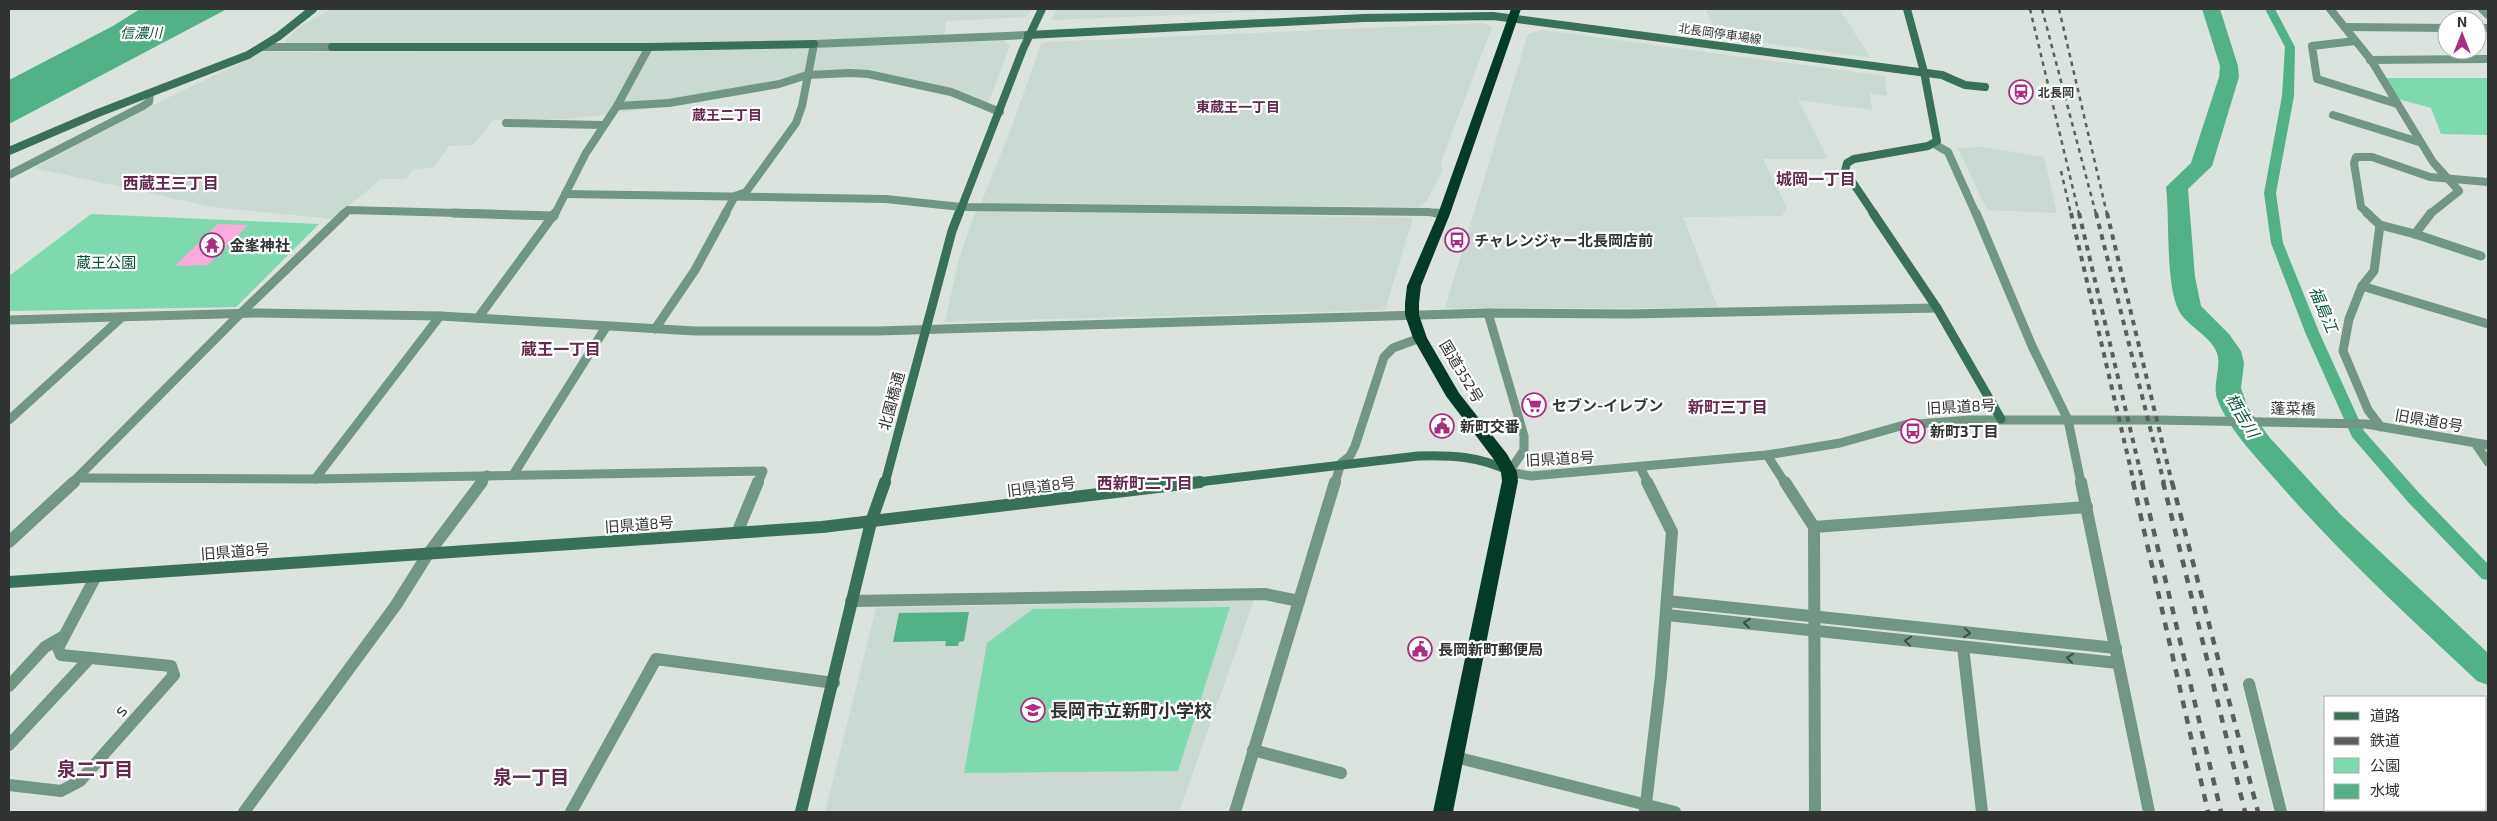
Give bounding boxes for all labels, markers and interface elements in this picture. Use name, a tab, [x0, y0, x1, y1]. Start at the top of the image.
north arrow	[2437, 10, 2487, 60]
text: N	[2457, 13, 2467, 30]
street label: 北長岡停車場線	[1677, 20, 1763, 46]
water label: 信濃川	[120, 24, 164, 41]
station icon: 北長岡	[2008, 79, 2034, 105]
place label: 北長岡	[2038, 85, 2074, 99]
district label: 東蔵王一丁目	[1196, 98, 1280, 115]
district label: 蔵王二丁目	[692, 106, 762, 123]
district label: 城岡一丁目	[1776, 169, 1856, 188]
district label: 西蔵王三丁目	[123, 173, 219, 192]
bus stop icon: チャレンジャー北長岡店前	[1444, 227, 1470, 253]
place label: チャレンジャー北長岡店前	[1474, 231, 1653, 249]
temple icon: 金峯神社	[199, 232, 225, 258]
place label: 金峯神社	[230, 236, 290, 254]
park label: 蔵王公園	[76, 253, 136, 271]
water label: 福島江	[2306, 283, 2343, 337]
street label: 国道352号	[1436, 336, 1488, 406]
district label: 蔵王一丁目	[521, 339, 601, 358]
street label: 北園橋通	[875, 370, 907, 432]
water label: 栖吉川	[2222, 390, 2265, 442]
supermarket icon: セブン-イレブン	[1521, 392, 1547, 418]
street label: 旧県道8号	[1926, 395, 1996, 417]
place label: セブン-イレブン	[1552, 396, 1663, 414]
district label: 新町三丁目	[1688, 397, 1768, 416]
street label: 蓬菜橋	[2270, 399, 2316, 417]
street label: 旧県道8号	[2393, 405, 2465, 435]
public building icon: 新町交番	[1429, 413, 1455, 439]
place label: 新町交番	[1460, 417, 1520, 435]
bus stop icon: 新町3丁目	[1900, 418, 1926, 444]
place label: 新町3丁目	[1930, 422, 1999, 440]
street label: 旧県道8号	[1525, 447, 1595, 469]
street label: 旧県道8号	[1006, 473, 1076, 499]
district label: 西新町二丁目	[1097, 473, 1193, 492]
street label: 旧県道8号	[604, 513, 674, 535]
street label: 旧県道8号	[200, 540, 270, 562]
one-way arrow	[1742, 618, 1750, 629]
one-way arrow	[1963, 627, 1971, 638]
public building icon: 長岡新町郵便局	[1407, 636, 1433, 662]
one-way arrow	[1904, 636, 1912, 647]
place label: 長岡新町郵便局	[1438, 640, 1543, 658]
one-way arrow	[2065, 653, 2073, 664]
legend	[2324, 696, 2487, 811]
school or university icon: 長岡市立新町小学校	[1020, 697, 1046, 723]
street label: s	[109, 699, 131, 721]
place label: 長岡市立新町小学校	[1050, 699, 1212, 721]
text: 道路	[2370, 706, 2400, 724]
text: 鉄道	[2370, 731, 2400, 749]
text: 公園	[2370, 756, 2400, 774]
district label: 泉二丁目	[57, 757, 133, 780]
district label: 泉一丁目	[493, 765, 569, 788]
text: 水域	[2370, 781, 2400, 799]

